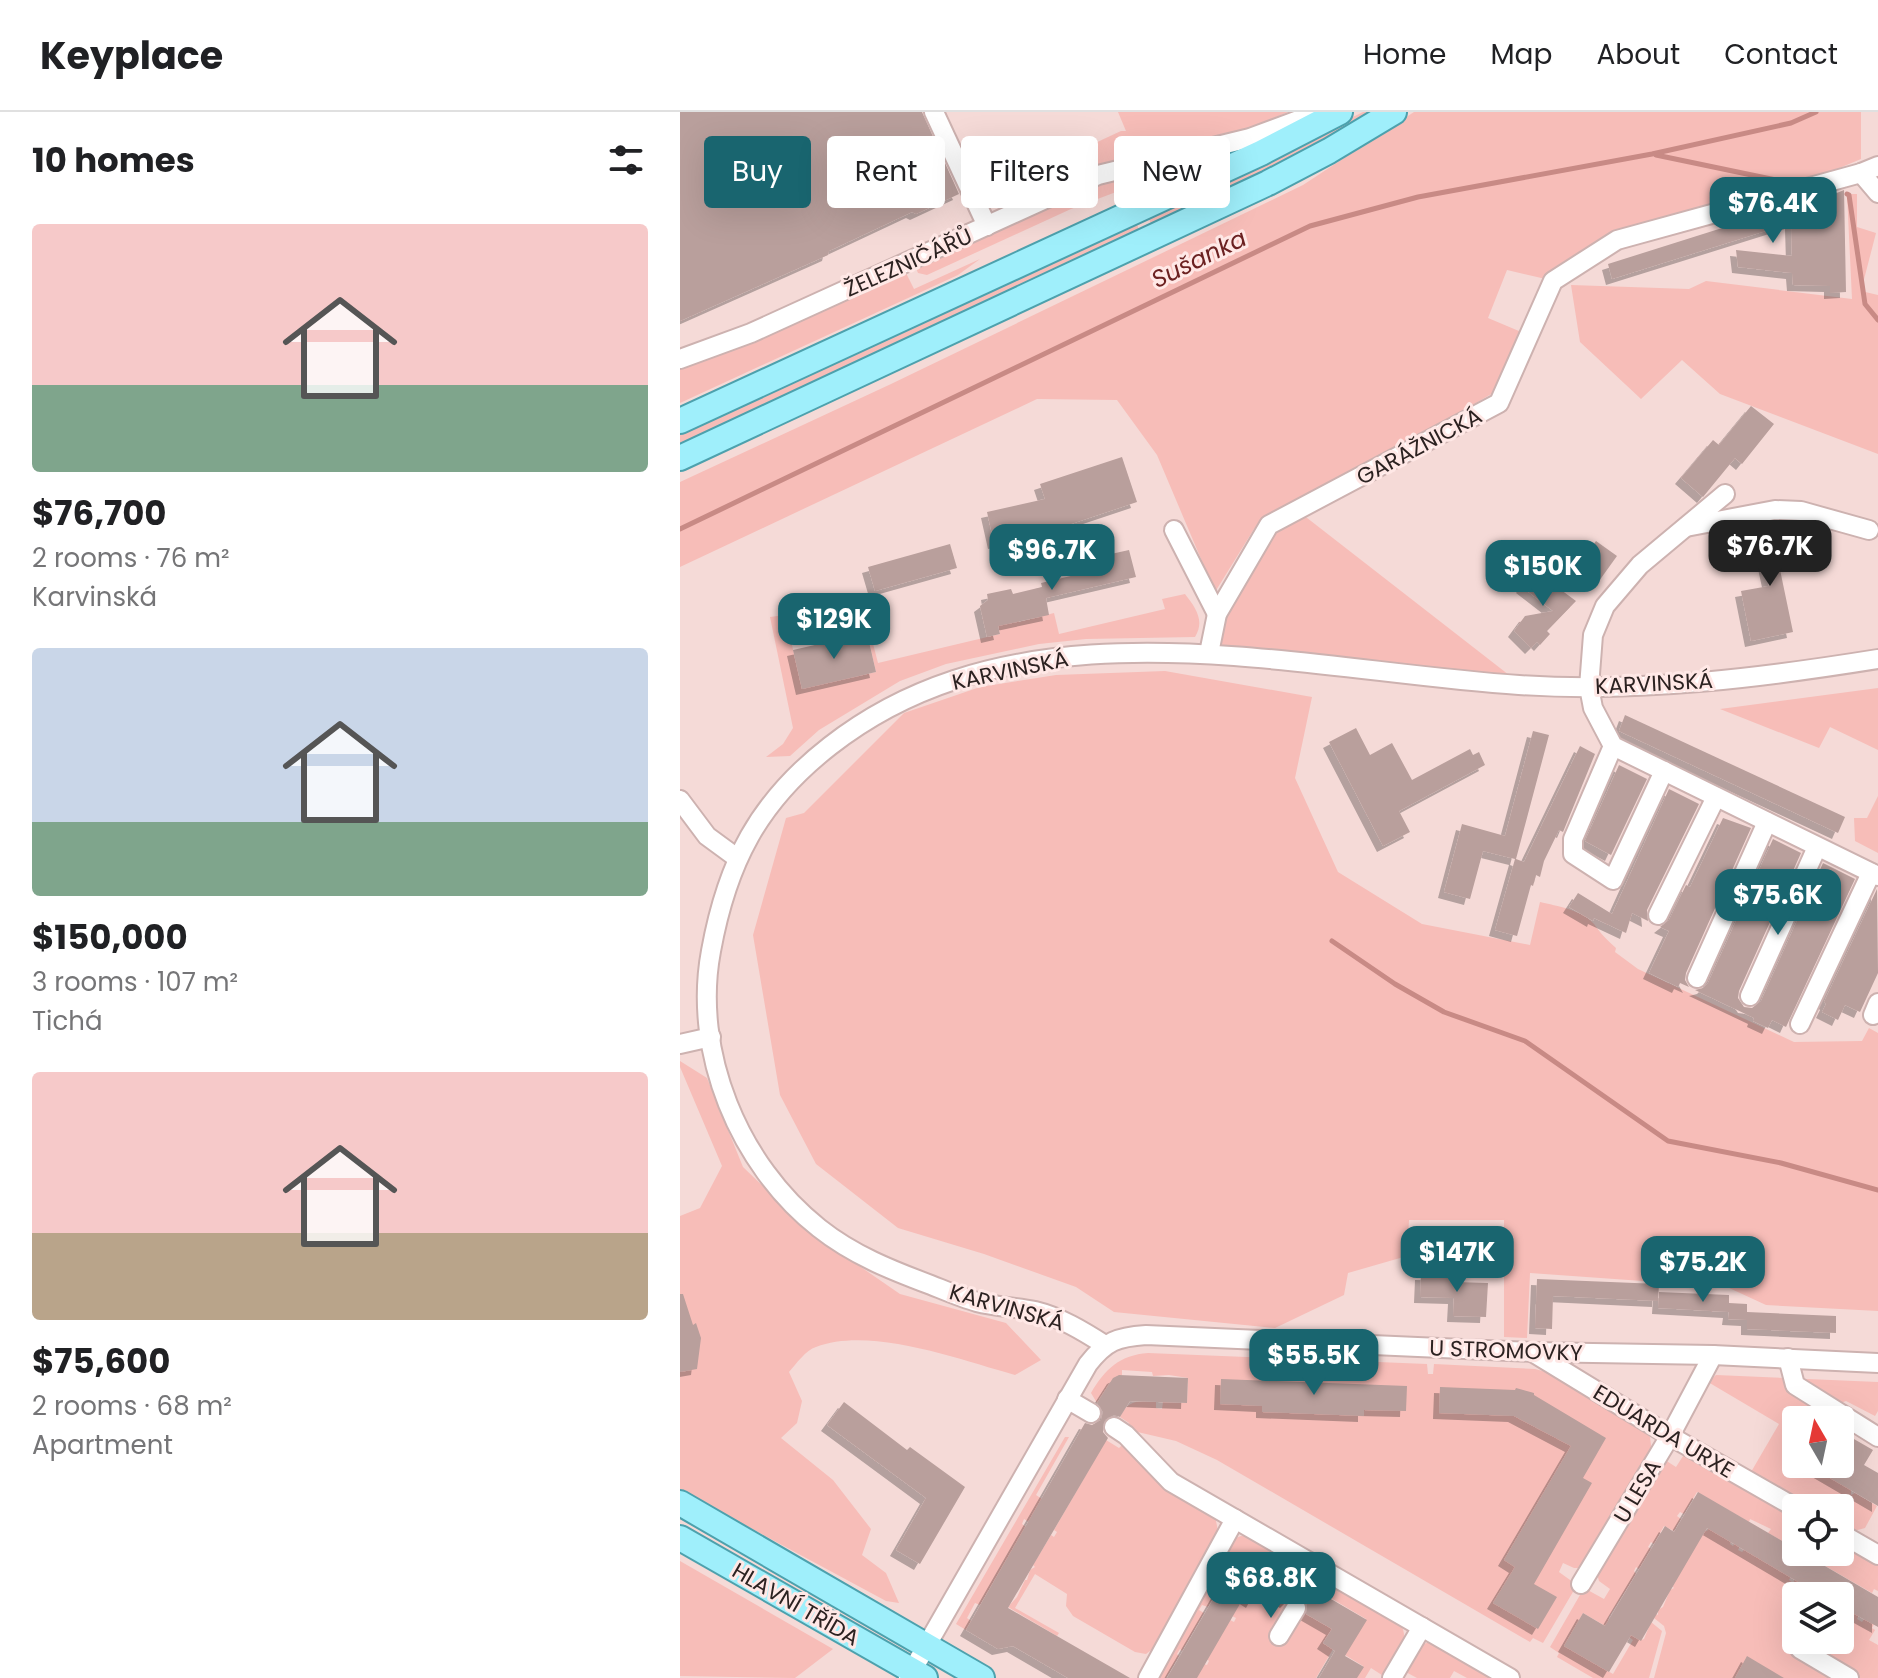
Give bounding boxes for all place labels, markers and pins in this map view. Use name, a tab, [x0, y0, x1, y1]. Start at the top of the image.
pin: $76.4K	[1708, 177, 1838, 245]
pin: $76.7K	[1705, 520, 1835, 588]
pin: $96.7K	[987, 524, 1117, 592]
pin: $150K	[1487, 540, 1599, 608]
pin: $129K	[778, 593, 890, 661]
pin: $75.6K	[1713, 869, 1843, 937]
pin: $147K	[1401, 1226, 1513, 1294]
pin: $75.2K	[1638, 1236, 1768, 1304]
pin: $55.5K	[1249, 1329, 1379, 1397]
pin: $68.8K	[1206, 1552, 1336, 1620]

